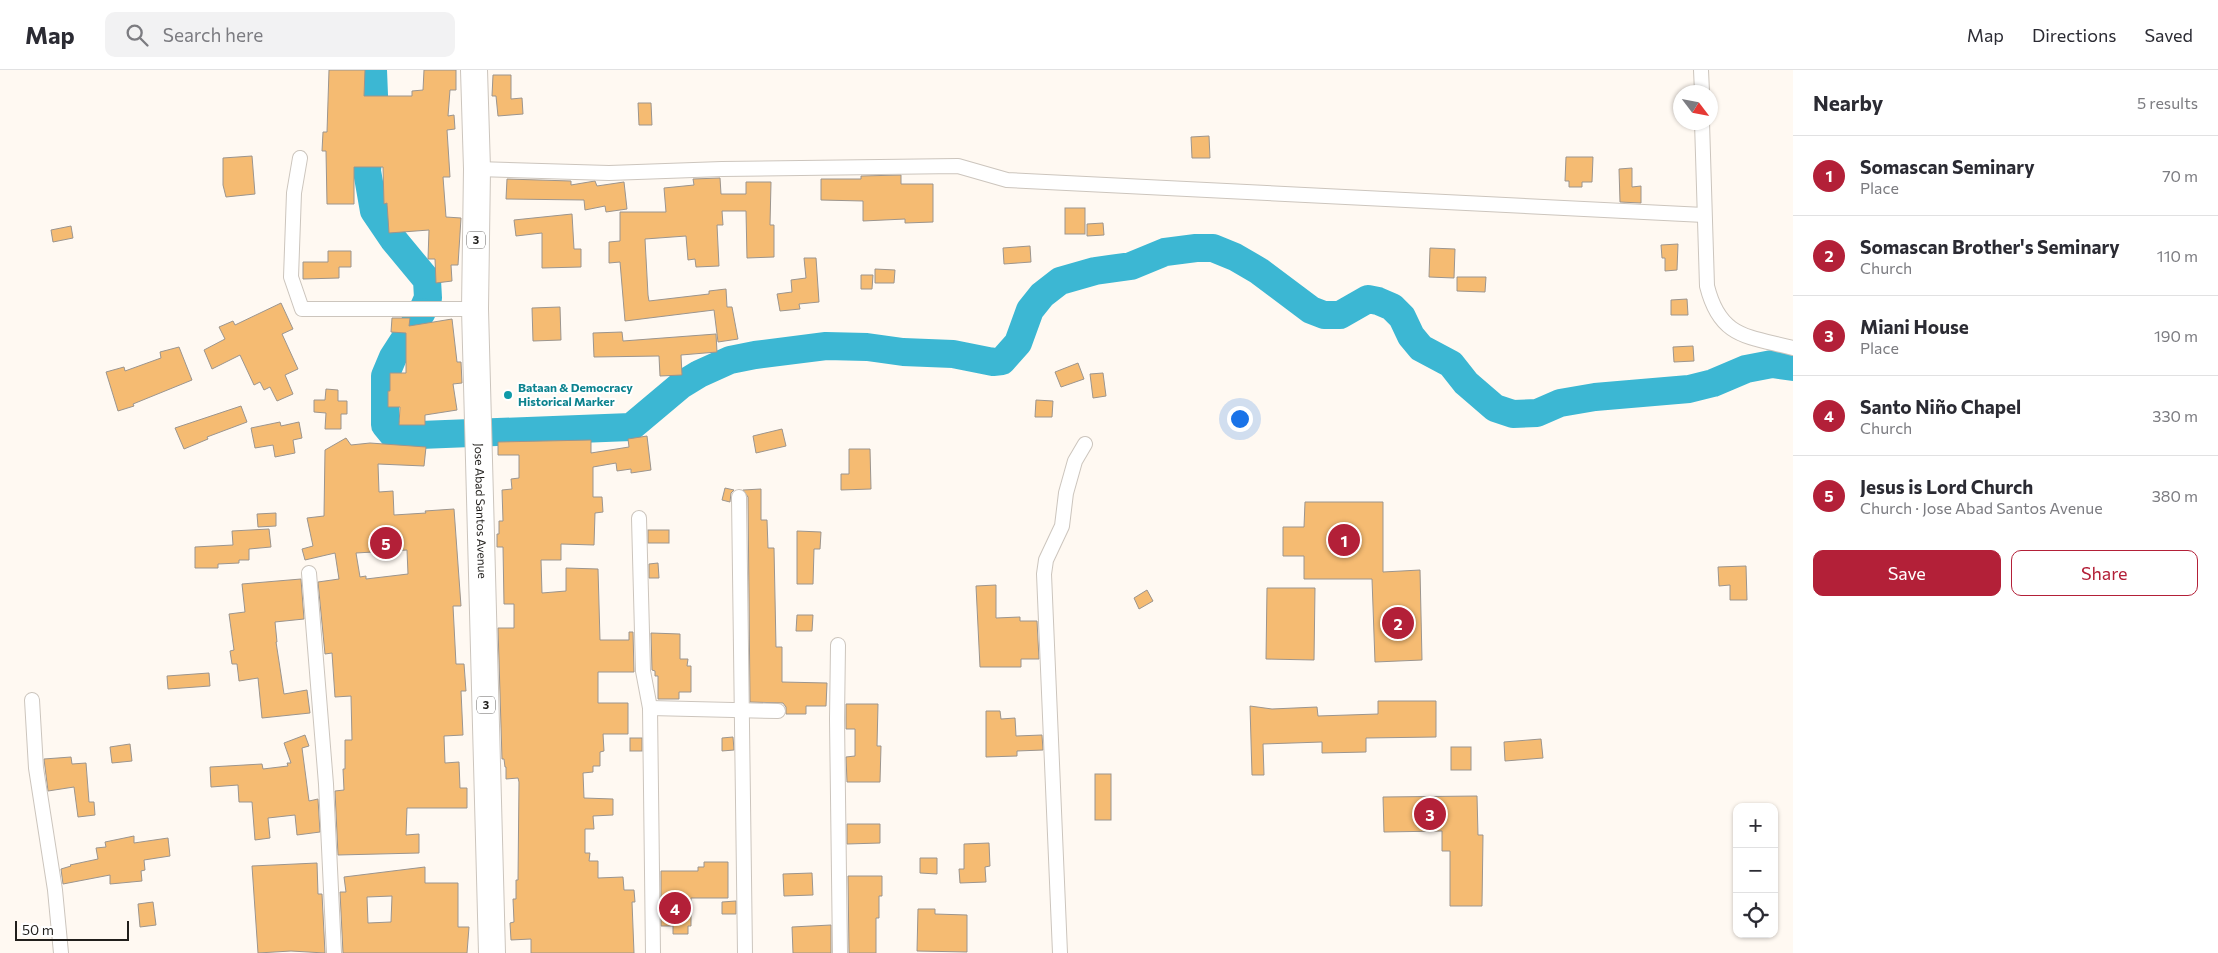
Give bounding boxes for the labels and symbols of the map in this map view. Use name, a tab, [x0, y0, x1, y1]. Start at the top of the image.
north arrow	[1673, 85, 1718, 130]
road number: 3	[467, 232, 485, 248]
place label: Bataan & Democracy Historical Marker	[518, 380, 633, 408]
marker: Bataan & Democracy Historical Marker	[502, 389, 514, 401]
your location	[1227, 406, 1253, 432]
street label: Jose Abad Santos Avenue	[472, 443, 490, 579]
pin: 1	[1328, 521, 1360, 559]
pin: 5	[370, 524, 402, 562]
pin: 2	[1382, 604, 1414, 642]
road number: 3	[477, 696, 495, 714]
pin: 3	[1414, 795, 1446, 833]
pin: 4	[659, 889, 691, 927]
scale bar	[15, 918, 129, 941]

